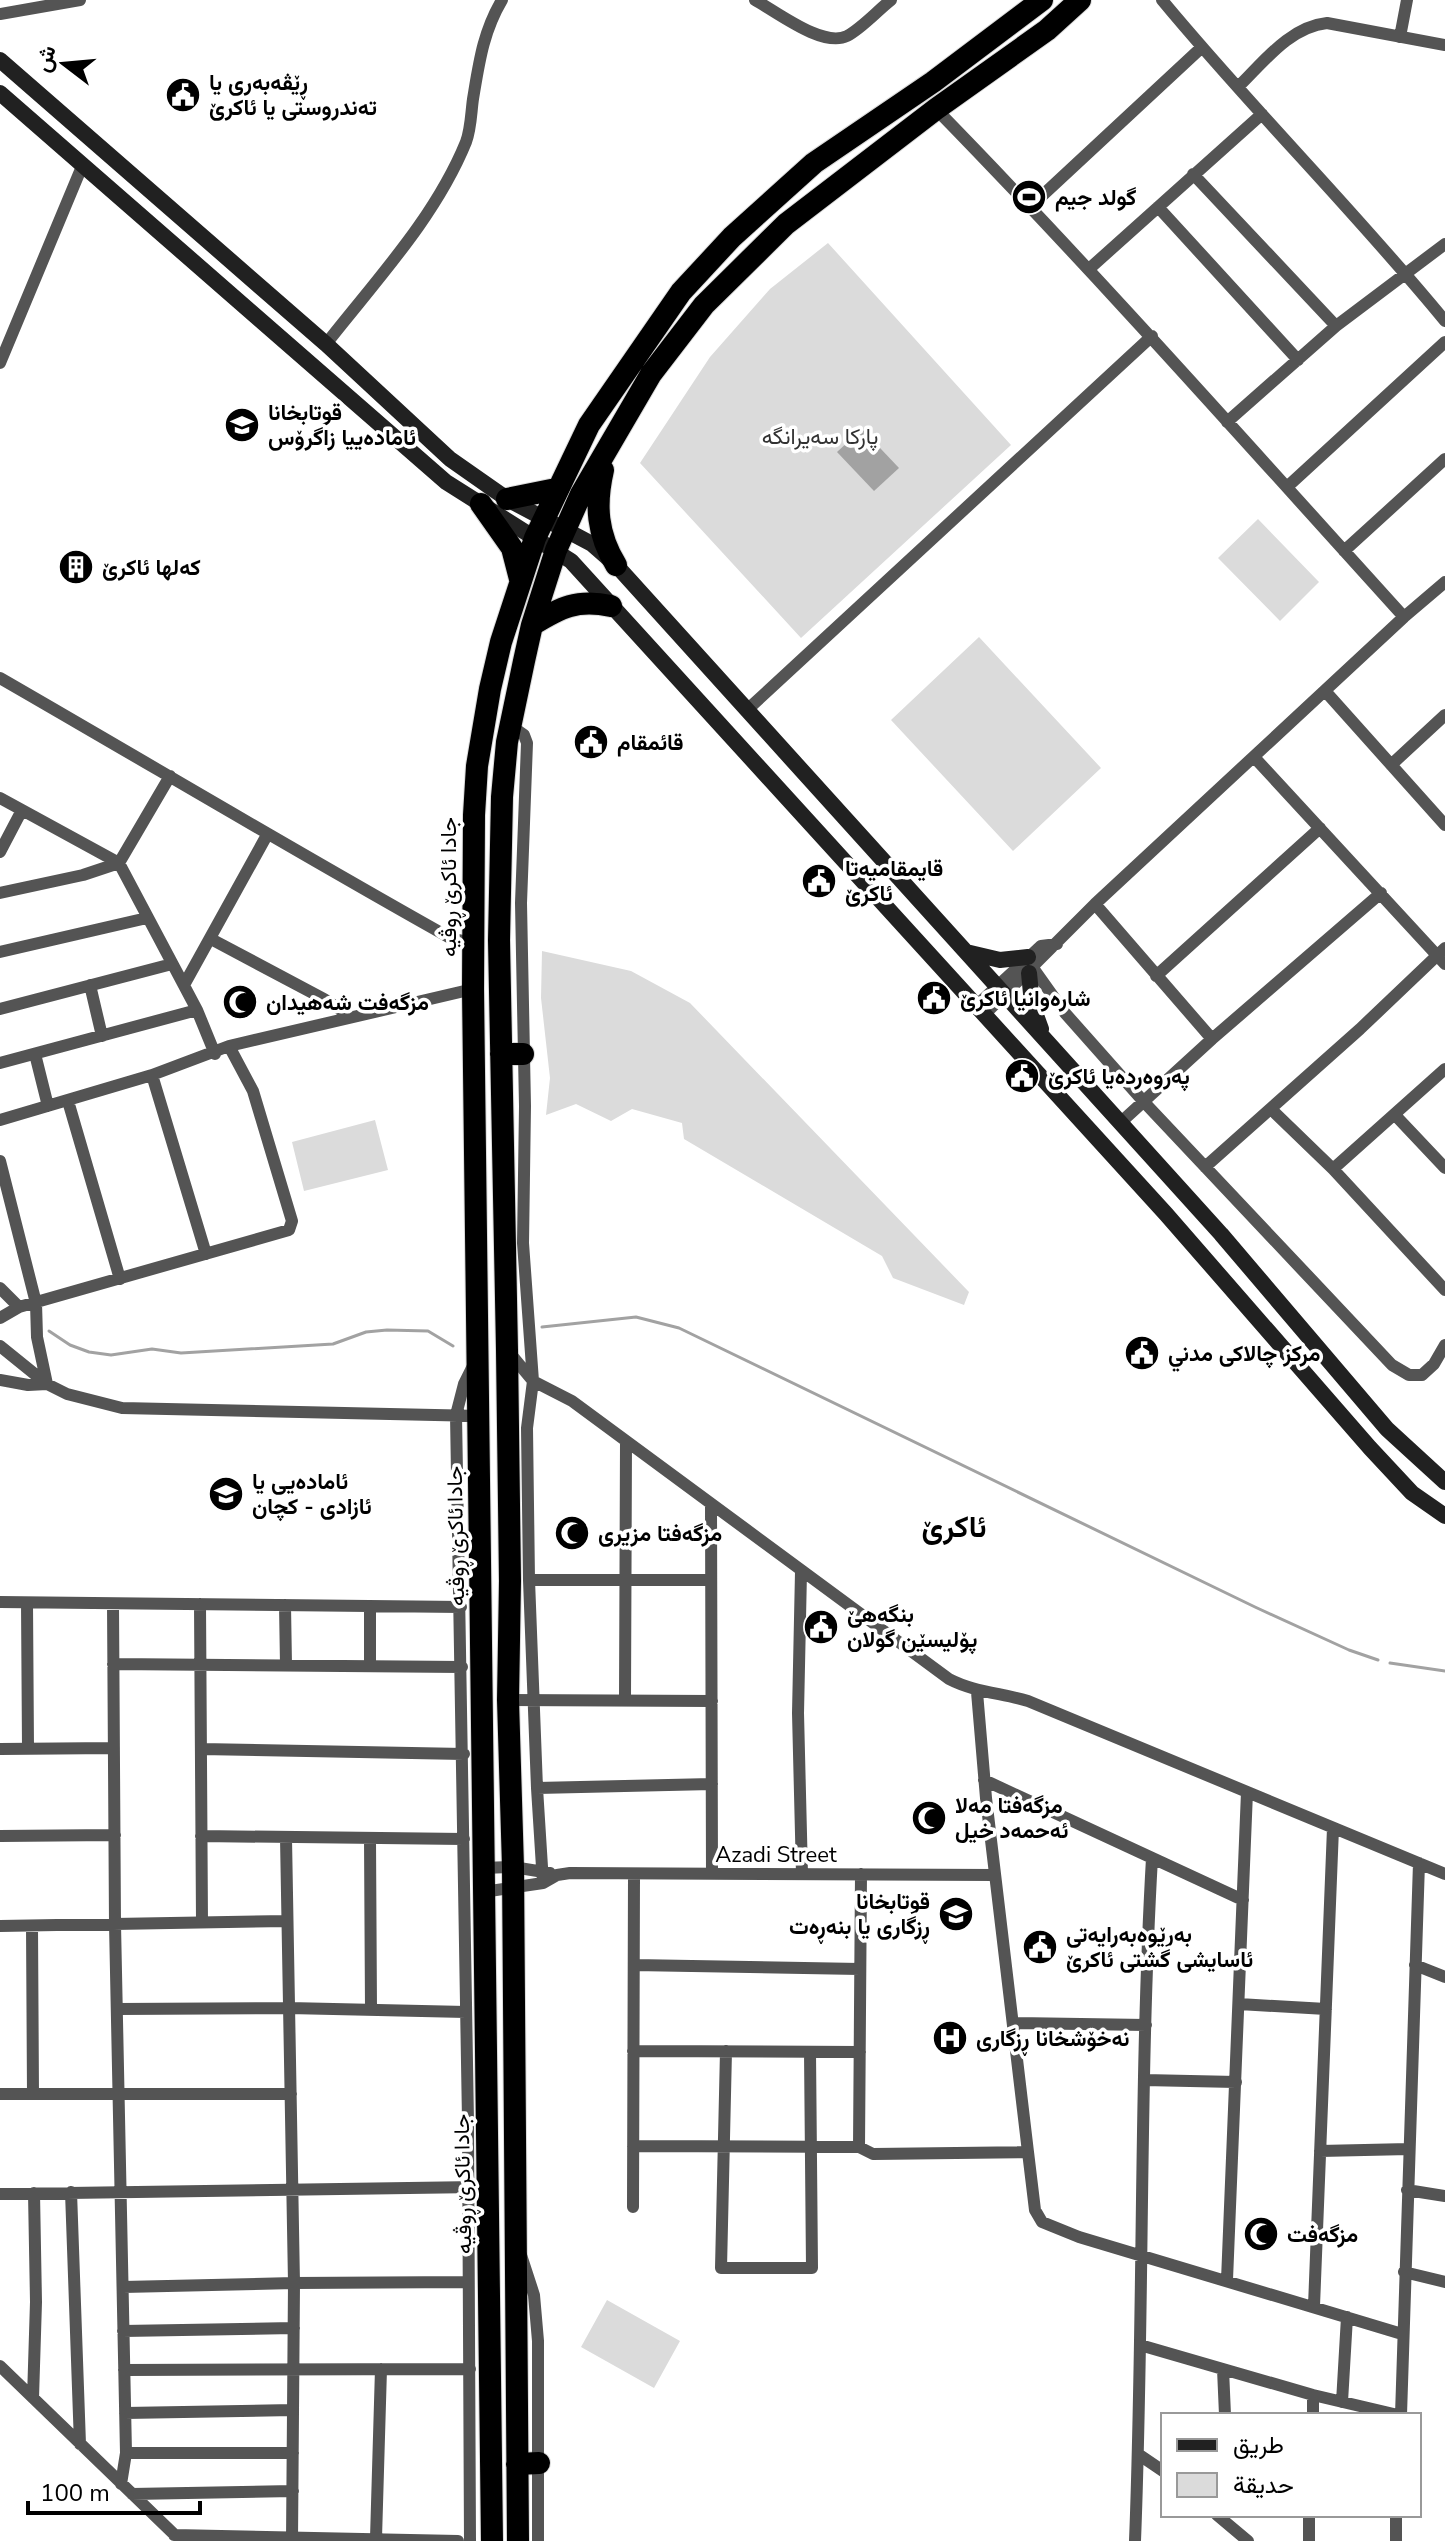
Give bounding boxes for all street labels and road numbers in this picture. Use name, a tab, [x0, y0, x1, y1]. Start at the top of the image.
street label: جادا ئاکرێ ڕوڤیە	[434, 817, 466, 957]
street label: جادا ئاکرێ ڕوڤیە	[440, 1466, 474, 1606]
street label: Azadi Street	[715, 1840, 837, 1870]
street label: جادا ئاکرێ ڕوڤیە	[447, 2114, 481, 2254]

